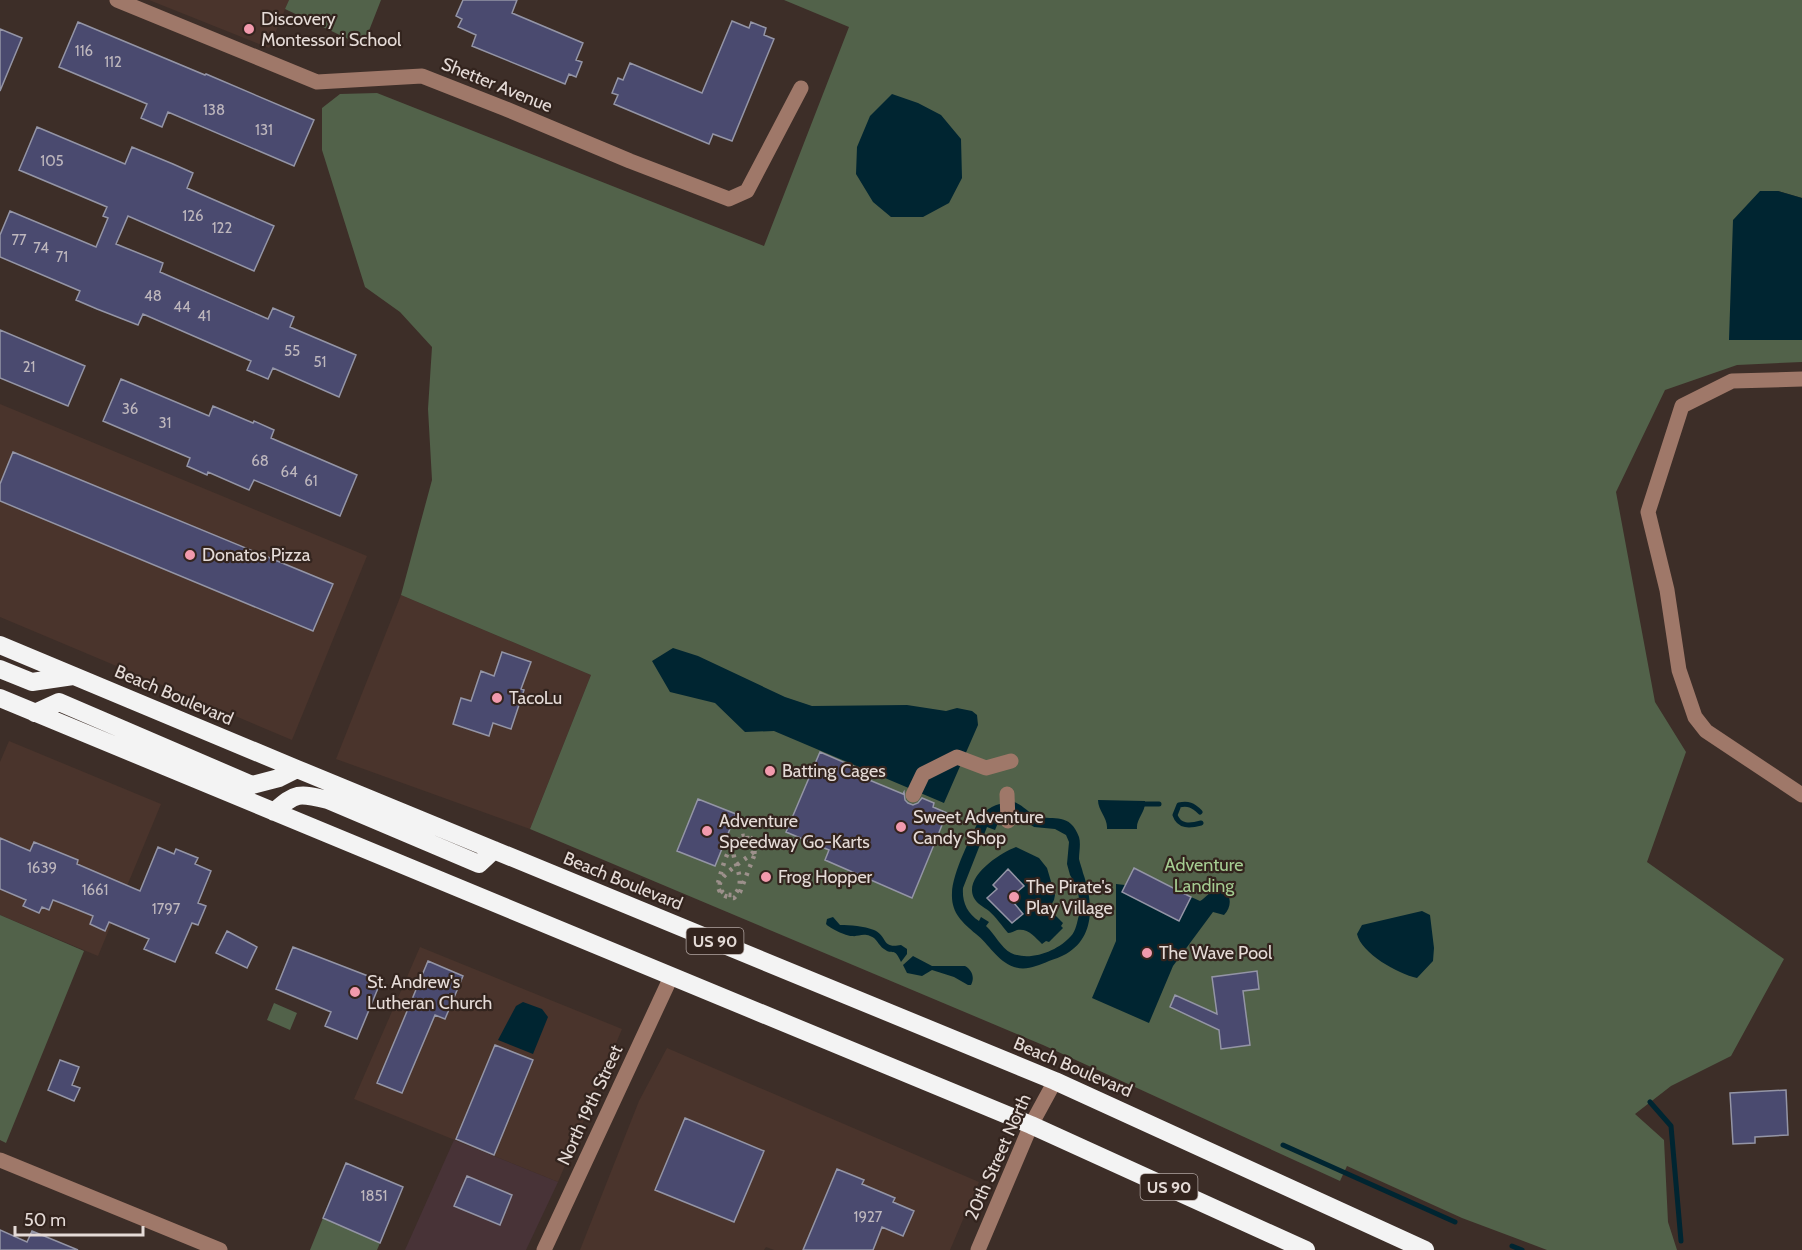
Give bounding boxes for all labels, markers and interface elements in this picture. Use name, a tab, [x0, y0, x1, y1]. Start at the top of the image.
place label: Discovery Montessori School	[261, 8, 402, 51]
marker: Discovery Montessori School	[242, 22, 256, 36]
house number: 116	[75, 42, 93, 60]
house number: 112	[104, 53, 122, 71]
street label: Shetter Avenue	[438, 53, 556, 117]
house number: 138	[203, 101, 225, 119]
house number: 131	[255, 121, 273, 139]
house number: 105	[40, 152, 64, 170]
house number: 126	[182, 207, 204, 225]
house number: 122	[212, 219, 232, 237]
house number: 77	[11, 231, 27, 249]
house number: 74	[33, 239, 49, 257]
house number: 71	[56, 248, 68, 266]
house number: 48	[144, 287, 162, 305]
house number: 44	[173, 298, 191, 316]
house number: 41	[197, 307, 211, 325]
house number: 55	[284, 342, 300, 360]
house number: 51	[313, 353, 327, 371]
house number: 21	[23, 358, 35, 376]
house number: 36	[122, 400, 138, 418]
house number: 31	[158, 414, 172, 432]
house number: 68	[251, 452, 269, 470]
house number: 64	[280, 463, 298, 481]
house number: 61	[304, 472, 318, 490]
place label: Donatos Pizza	[202, 544, 311, 566]
marker: Donatos Pizza	[183, 548, 197, 562]
street label: Beach Boulevard	[111, 660, 237, 730]
place label: TacoLu	[509, 687, 562, 709]
marker: TacoLu	[490, 691, 504, 705]
place label: Batting Cages	[782, 760, 886, 782]
marker: Batting Cages	[763, 764, 777, 778]
place label: Sweet Adventure Candy Shop	[913, 806, 1044, 849]
place label: Adventure Speedway Go-Karts	[719, 810, 870, 853]
marker: Sweet Adventure Candy Shop	[894, 820, 908, 834]
marker: Adventure Speedway Go-Karts	[700, 824, 714, 838]
street label: Beach Boulevard	[560, 847, 686, 915]
park label: Adventure Landing	[1165, 854, 1243, 897]
house number: 1639	[27, 859, 57, 877]
place label: Frog Hopper	[778, 866, 873, 888]
marker: Frog Hopper	[759, 870, 773, 884]
place label: The Pirate's Play Village	[1026, 876, 1113, 919]
house number: 1661	[82, 881, 108, 899]
marker: The Pirate's Play Village	[1007, 890, 1021, 904]
house number: 1797	[152, 900, 181, 918]
road number: US 90	[686, 928, 744, 954]
place label: The Wave Pool	[1159, 942, 1273, 964]
marker: The Wave Pool	[1140, 946, 1154, 960]
place label: St. Andrew's Lutheran Church	[367, 971, 492, 1014]
marker: St. Andrew's Lutheran Church	[348, 985, 362, 999]
street label: Beach Boulevard	[1010, 1032, 1136, 1102]
street label: North 19th Street	[553, 1041, 627, 1169]
street label: 20th Street North	[960, 1090, 1036, 1224]
road number: US 90	[1140, 1174, 1198, 1200]
house number: 1851	[361, 1187, 388, 1205]
scale bar	[15, 1199, 142, 1237]
house number: 1927	[854, 1208, 883, 1226]
text: 50 m	[24, 1209, 66, 1231]

